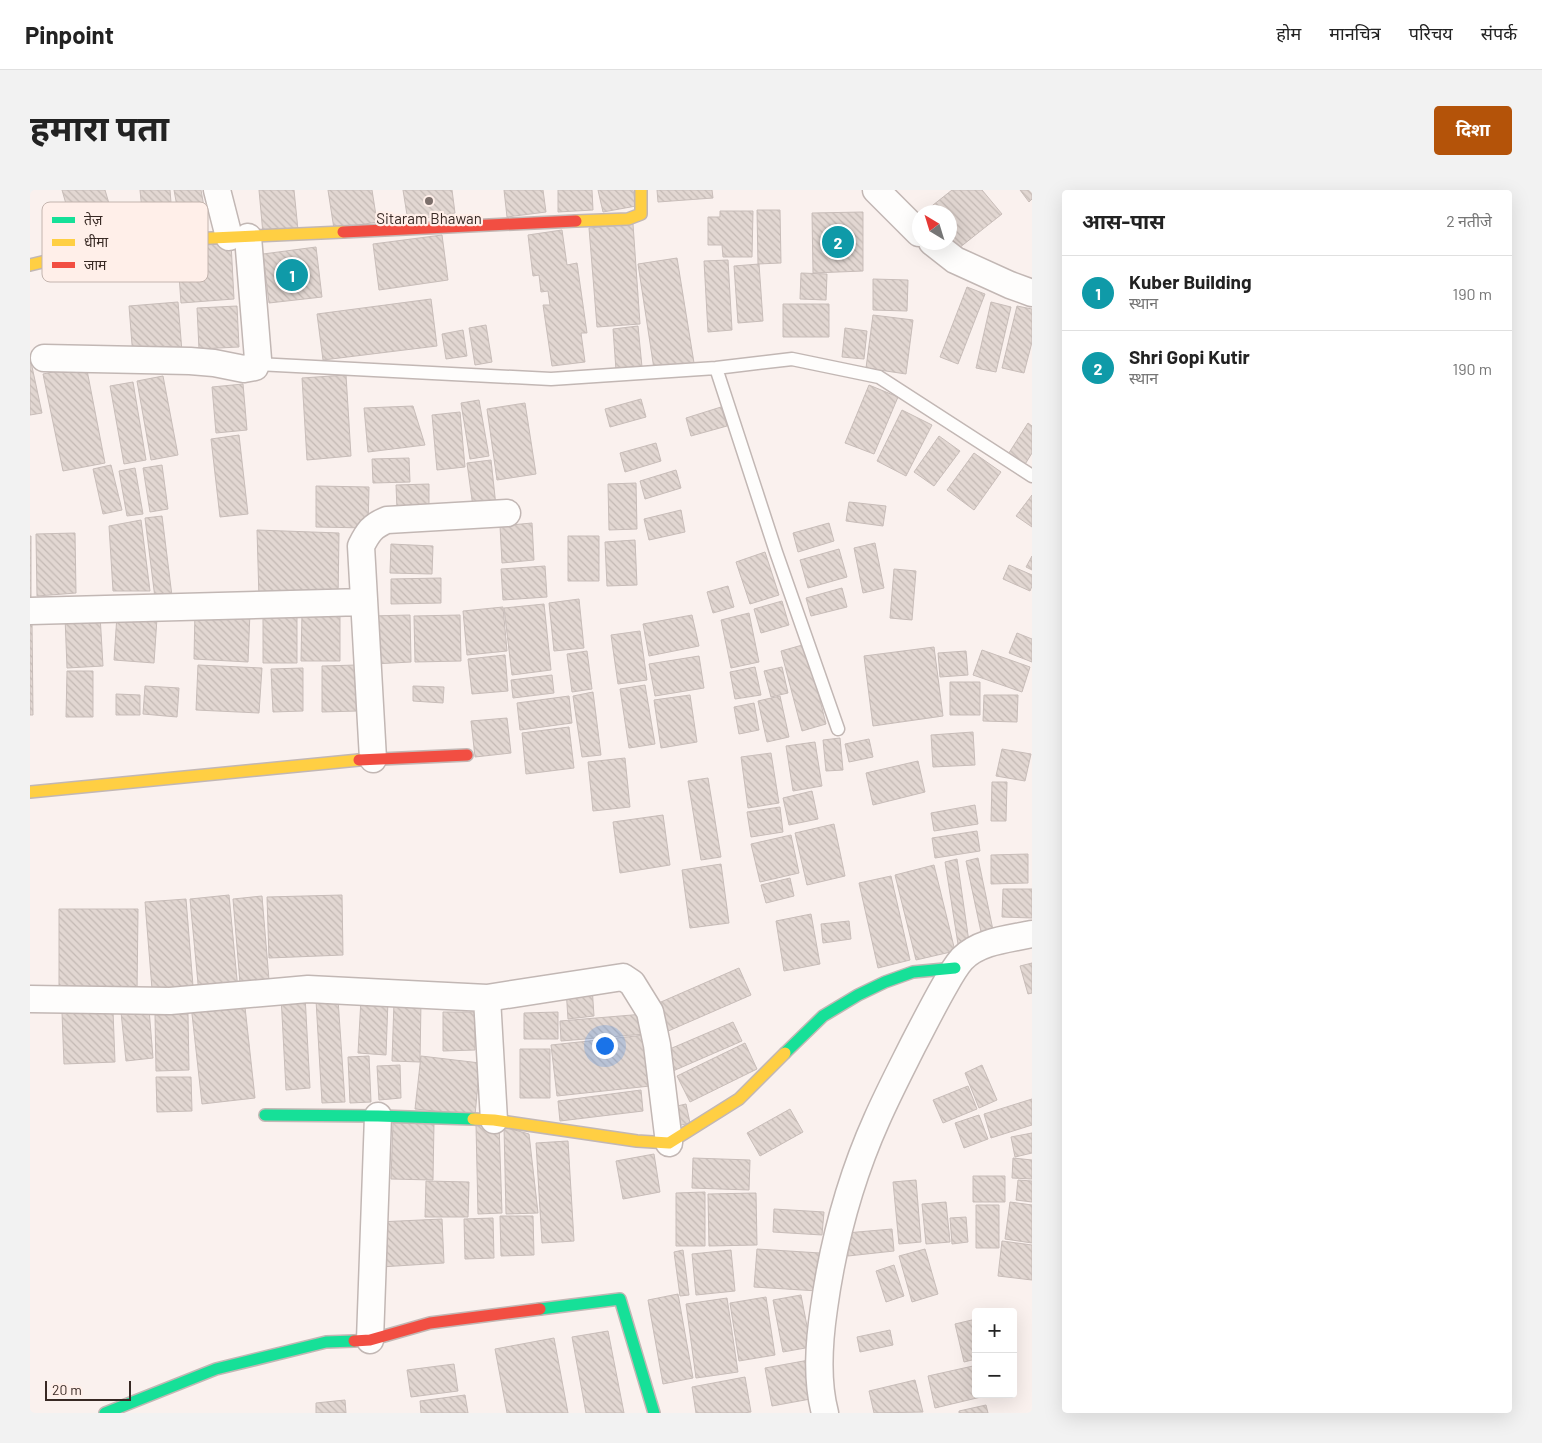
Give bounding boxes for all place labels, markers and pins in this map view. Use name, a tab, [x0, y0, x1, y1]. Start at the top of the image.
marker: Sitaram Bhawan	[423, 195, 435, 207]
place label: Sitaram Bhawan	[376, 209, 482, 227]
pin: 2	[822, 223, 854, 261]
pin: 1	[276, 256, 308, 294]

